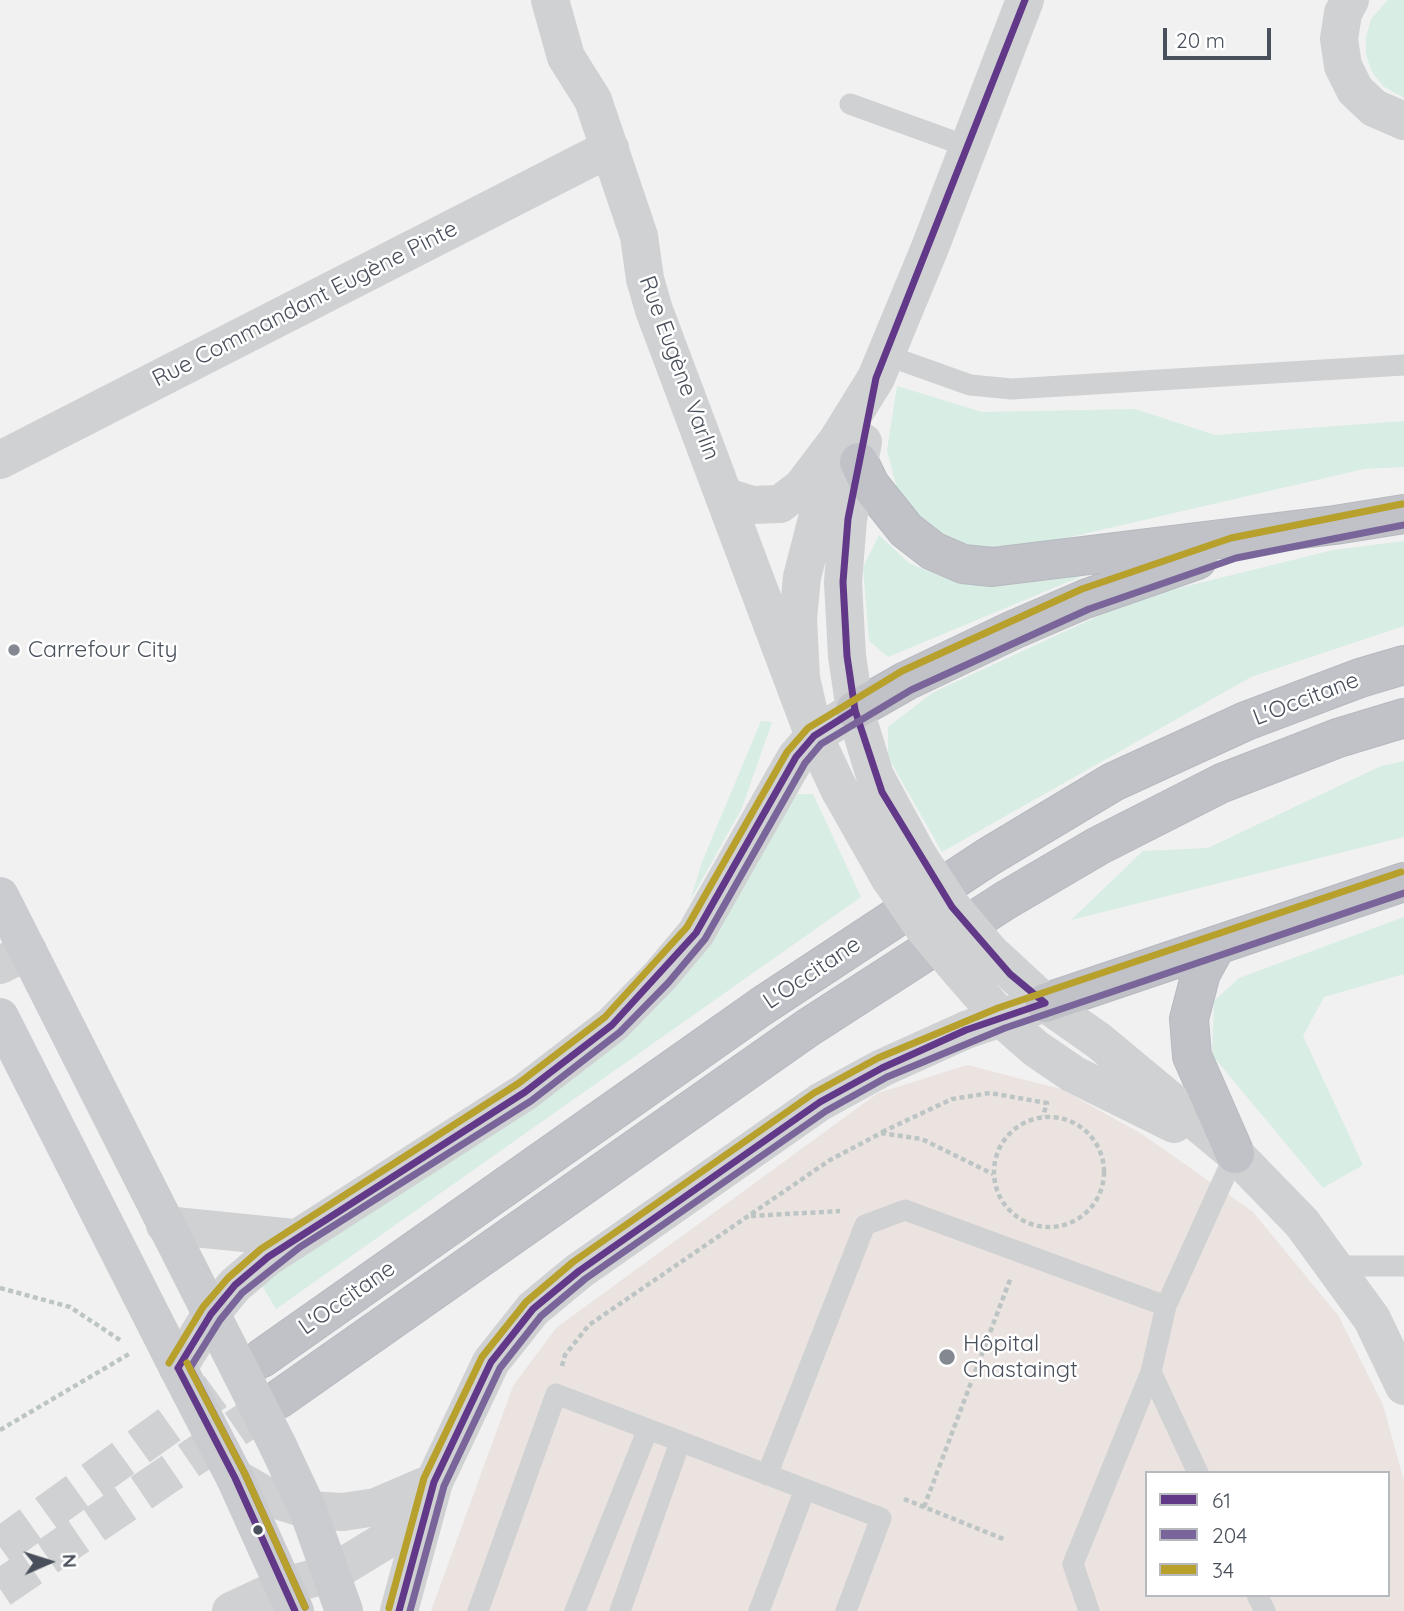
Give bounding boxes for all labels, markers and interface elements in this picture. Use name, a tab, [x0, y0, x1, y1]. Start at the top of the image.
scale bar	[1166, 14, 1274, 58]
text: 20 m	[1176, 27, 1225, 53]
street label: Rue Commandant Eugène Pinte	[148, 215, 462, 393]
street label: Rue Eugène Varlin	[633, 272, 725, 464]
place label: Carrefour City	[28, 636, 177, 664]
marker: Carrefour City	[6, 642, 22, 658]
street label: L'Occitane	[1249, 666, 1363, 732]
street label: L'Occitane	[758, 930, 866, 1016]
street label: L'Occitane	[294, 1255, 400, 1341]
place label: Hôpital Chastaingt	[963, 1330, 1078, 1384]
marker: Hôpital Chastaingt	[937, 1347, 957, 1367]
legend	[1145, 1471, 1390, 1597]
text: 61	[1212, 1487, 1231, 1513]
text: 204	[1212, 1522, 1247, 1548]
unlabelled marker	[251, 1523, 265, 1537]
north arrow	[14, 1527, 84, 1597]
text: N	[58, 1553, 82, 1569]
text: 34	[1212, 1557, 1234, 1583]

